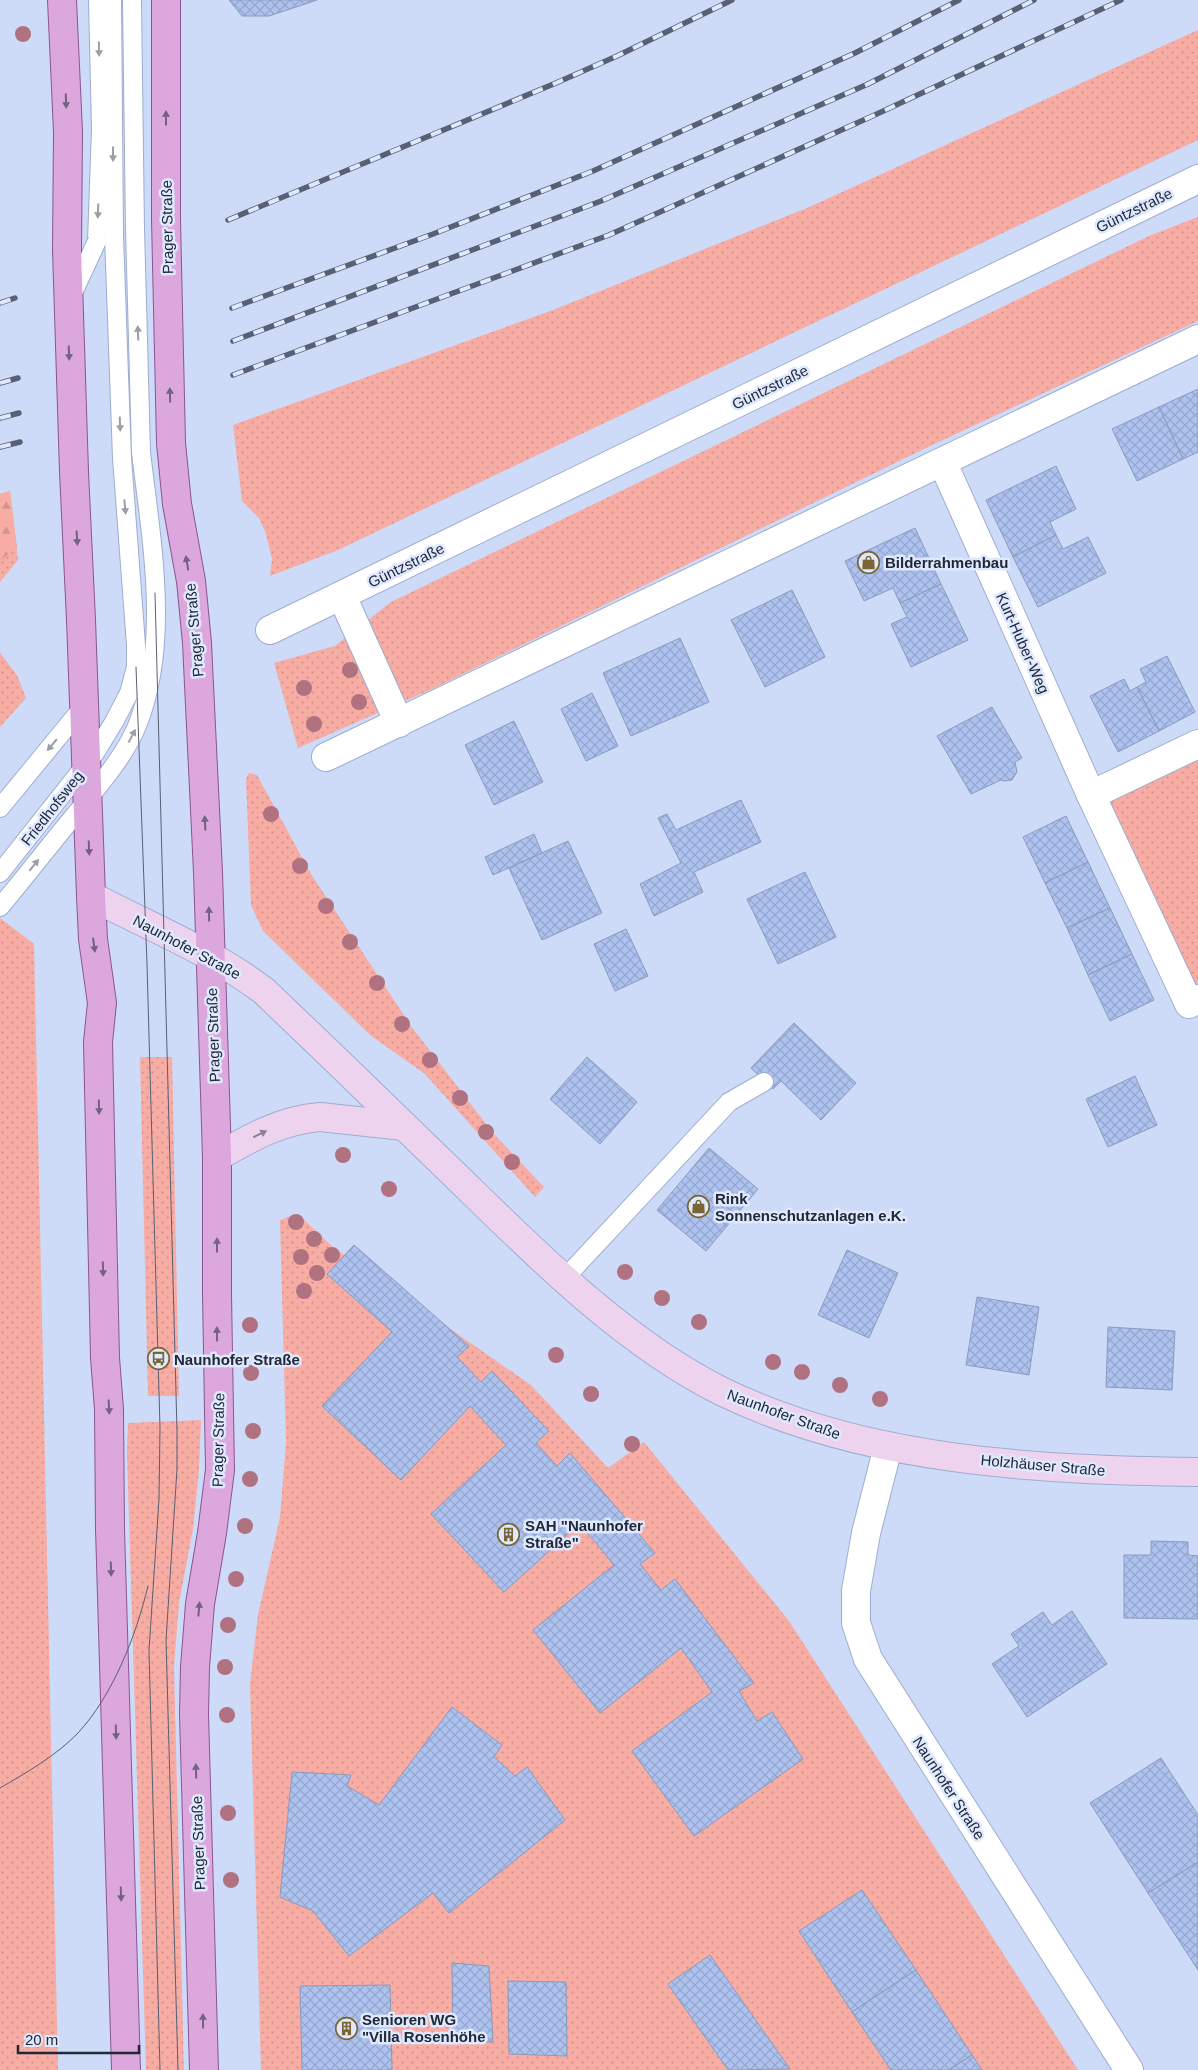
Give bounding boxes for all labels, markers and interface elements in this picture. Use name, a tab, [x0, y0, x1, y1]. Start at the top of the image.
one-way arrow	[95, 41, 103, 57]
one-way arrow	[63, 93, 71, 109]
one-way arrow	[162, 109, 170, 125]
one-way arrow	[110, 146, 118, 162]
street label: Prager Straße	[158, 180, 176, 274]
street label: Güntzstraße	[1093, 184, 1175, 236]
one-way arrow	[93, 203, 101, 219]
one-way arrow	[134, 325, 142, 341]
one-way arrow	[66, 346, 74, 362]
street label: Güntzstraße	[729, 361, 811, 413]
one-way arrow	[166, 386, 174, 402]
one-way arrow	[117, 417, 125, 433]
one-way arrow	[122, 499, 130, 515]
one-way arrow	[74, 531, 82, 547]
street label: Güntzstraße	[365, 539, 447, 591]
shop icon: Bilderrahmenbau	[857, 550, 881, 574]
one-way arrow	[183, 554, 191, 570]
place label: Bilderrahmenbau	[885, 554, 1008, 571]
street label: Prager Straße	[181, 582, 207, 678]
street label: Kurt-Huber-Weg	[993, 590, 1053, 696]
one-way arrow	[128, 729, 136, 743]
one-way arrow	[47, 738, 58, 751]
street label: Friedhofsweg	[18, 767, 86, 849]
one-way arrow	[201, 815, 209, 831]
one-way arrow	[85, 840, 93, 856]
one-way arrow	[28, 859, 39, 872]
one-way arrow	[204, 905, 212, 921]
street label: Naunhofer Straße	[130, 912, 244, 982]
one-way arrow	[90, 937, 98, 953]
street label: Prager Straße	[203, 988, 223, 1082]
one-way arrow	[96, 1099, 104, 1115]
one-way arrow	[252, 1130, 267, 1138]
place label: Rink Sonnenschutzanlagen e.K.	[715, 1190, 906, 1224]
shop icon: Rink Sonnenschutzanlagen e.K.	[687, 1195, 711, 1219]
one-way arrow	[213, 1237, 221, 1253]
one-way arrow	[99, 1262, 107, 1278]
one-way arrow	[213, 1325, 221, 1341]
bus stop icon: Naunhofer Straße	[146, 1347, 170, 1371]
place label: Naunhofer Straße	[174, 1351, 300, 1368]
street label: Naunhofer Straße	[725, 1386, 843, 1442]
street label: Prager Straße	[209, 1393, 227, 1487]
one-way arrow	[105, 1399, 113, 1415]
street label: Holzhäuser Straße	[980, 1451, 1106, 1479]
place label: SAH "Naunhofer Straße"	[525, 1517, 643, 1551]
building icon: SAH "Naunhofer Straße"	[497, 1522, 521, 1546]
one-way arrow	[108, 1561, 116, 1577]
one-way arrow	[196, 1601, 204, 1617]
one-way arrow	[112, 1724, 120, 1740]
street label: Naunhofer Straße	[909, 1733, 989, 1843]
one-way arrow	[192, 1763, 200, 1779]
street label: Prager Straße	[188, 1796, 208, 1890]
one-way arrow	[117, 1886, 125, 1902]
place label: Senioren WG "Villa Rosenhöhe	[362, 2011, 486, 2045]
one-way arrow	[199, 2013, 207, 2029]
building icon: Senioren WG "Villa Rosenhöhe	[334, 2016, 358, 2040]
scale bar	[18, 2022, 139, 2054]
text: 20 m	[25, 2031, 58, 2048]

